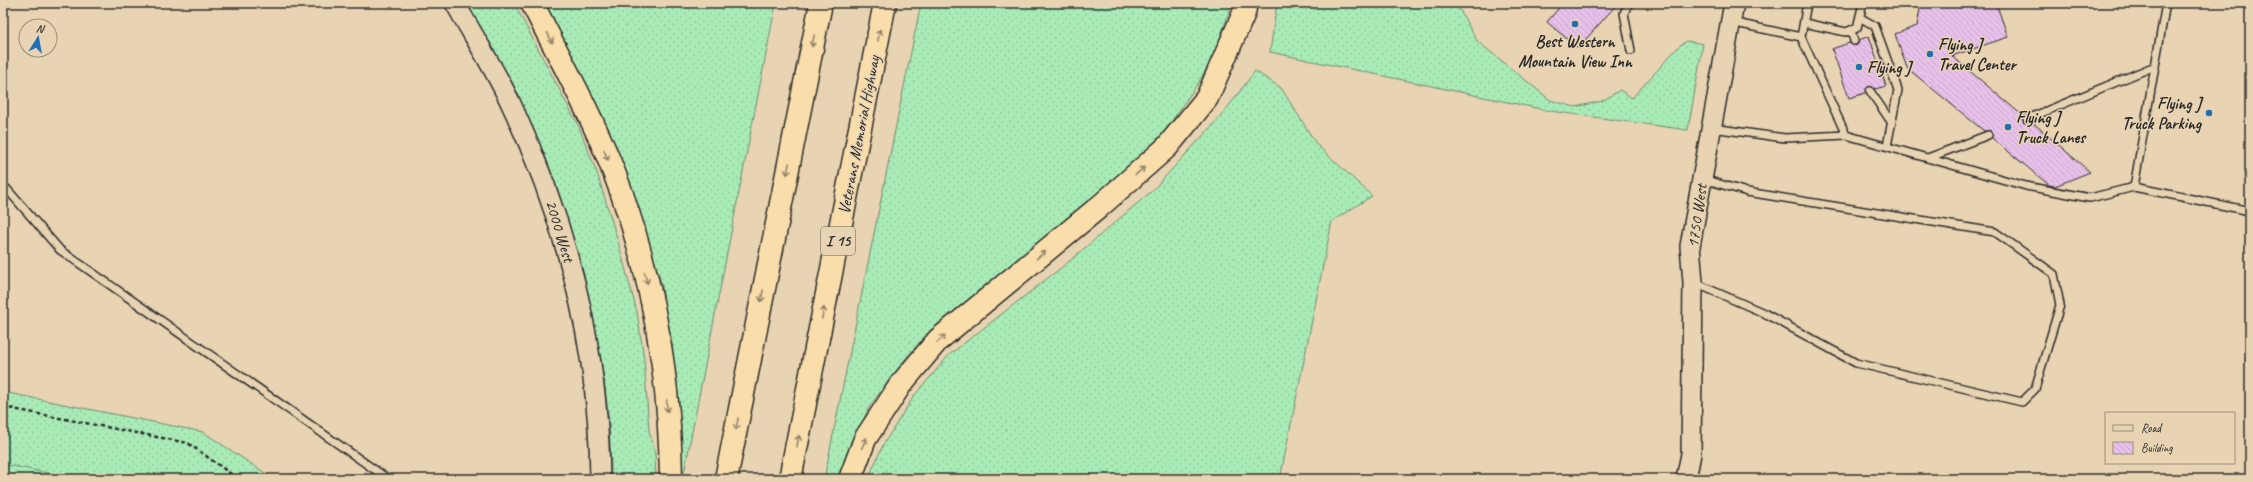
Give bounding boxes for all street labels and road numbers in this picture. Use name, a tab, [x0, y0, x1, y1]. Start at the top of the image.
street label: Veterans Memorial Highway	[833, 53, 885, 216]
street label: 1750 West	[1682, 180, 1712, 249]
street label: 2000 West	[541, 197, 580, 267]
road number: I 15	[821, 227, 855, 255]

